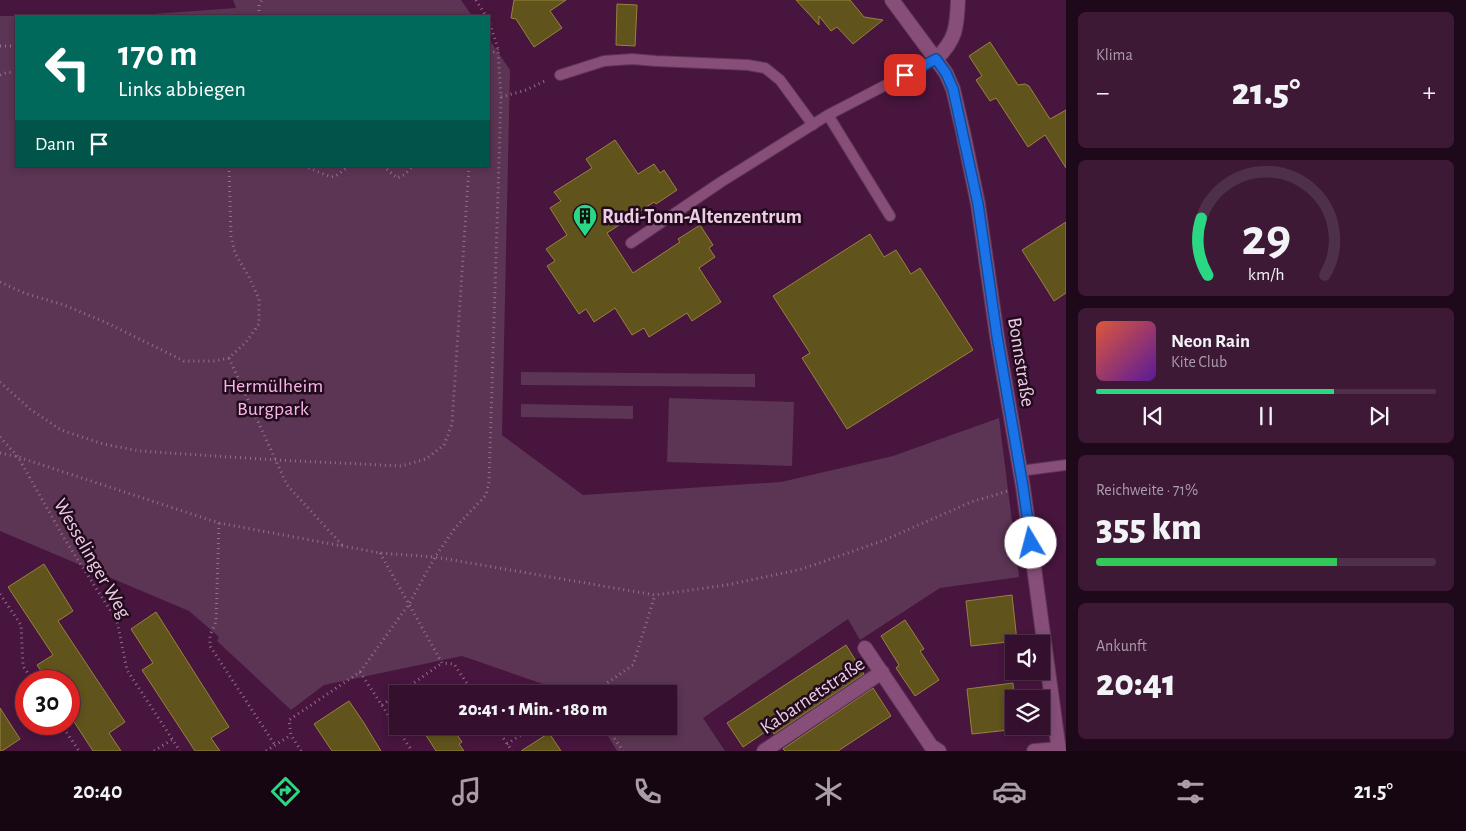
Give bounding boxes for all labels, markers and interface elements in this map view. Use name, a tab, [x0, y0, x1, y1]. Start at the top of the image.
icon: left	[35, 35, 100, 100]
text: 170 m	[118, 37, 198, 72]
text: Klima	[1096, 47, 1133, 63]
pin	[884, 54, 926, 96]
icon: arrive	[891, 61, 919, 89]
text: 21.5°	[1232, 74, 1300, 112]
text: Links abbiegen	[118, 78, 246, 100]
text: −	[1096, 79, 1109, 107]
text: +	[1423, 79, 1436, 107]
icon: arrive	[85, 130, 113, 158]
text: Dann	[35, 135, 75, 154]
building icon: Rudi-Tonn-Altenzentrum	[572, 203, 598, 237]
place label: Rudi-Tonn-Altenzentrum	[602, 207, 802, 227]
text: 29	[1241, 212, 1291, 264]
text: km/h	[1248, 266, 1284, 284]
street label: Bonnstraße	[1004, 316, 1038, 408]
text: Neon Rain	[1171, 332, 1250, 351]
text: Kite Club	[1171, 354, 1227, 370]
park label: Hermülheim Burgpark	[223, 376, 323, 419]
icon: previous	[1139, 402, 1167, 430]
icon: pause	[1252, 402, 1280, 430]
icon: next	[1365, 402, 1393, 430]
text: Reichweite · 71%	[1096, 482, 1198, 498]
street label: Wesselinger Weg	[50, 495, 135, 622]
text: 355 km	[1096, 509, 1202, 547]
position arrow	[1004, 516, 1056, 568]
map controls	[1005, 635, 1050, 735]
button: sound	[1005, 635, 1050, 680]
text: Ankunft	[1096, 638, 1147, 654]
street label: Kabarnetstraße	[757, 654, 868, 738]
text: 20:41	[1096, 665, 1176, 703]
speed limit sign: 30	[15, 670, 80, 735]
button: layers	[1005, 690, 1050, 735]
text: 20:41 · 1 Min. · 180 m	[459, 700, 607, 719]
icon: directions	[268, 774, 303, 809]
icon: music	[449, 774, 484, 809]
icon: phone	[630, 774, 665, 809]
icon: climate	[811, 774, 846, 809]
icon: car	[992, 774, 1027, 809]
icon: filters	[1173, 774, 1208, 809]
text: 20:40	[73, 780, 122, 802]
text: 21.5°	[1354, 780, 1393, 802]

